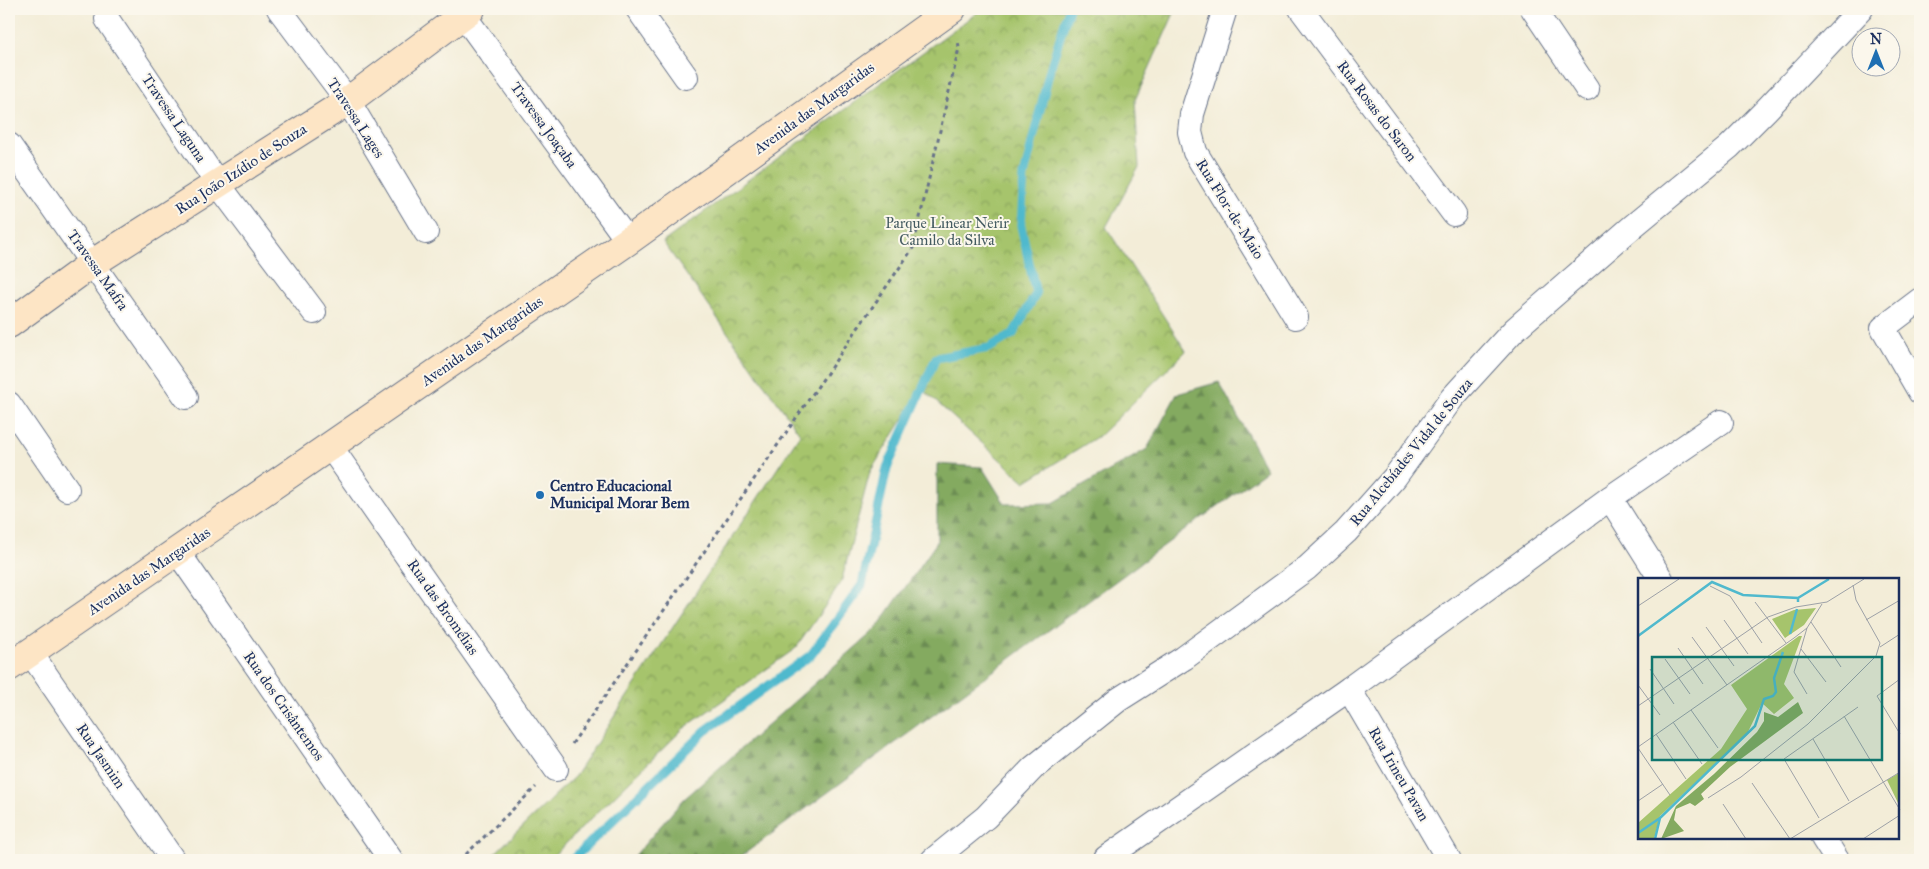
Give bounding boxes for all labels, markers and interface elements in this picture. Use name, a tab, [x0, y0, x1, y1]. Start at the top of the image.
north arrow	[1852, 28, 1902, 78]
text: N	[1870, 31, 1882, 48]
street label: Rua Rosas do Saron	[1333, 57, 1421, 165]
street label: Avenida das Margaridas	[749, 58, 878, 158]
street label: Travessa Laguna	[138, 70, 210, 166]
street label: Travessa Lages	[323, 75, 389, 161]
street label: Travessa Joaçaba	[506, 79, 582, 172]
street label: Rua João Izídio de Souza	[172, 119, 311, 219]
street label: Rua Flor-de-Maio	[1192, 156, 1268, 263]
park label: Parque Linear Nerir Camilo da Silva	[885, 214, 1009, 249]
street label: Travessa Mafra	[64, 226, 133, 314]
street label: Avenida das Margaridas	[417, 292, 546, 390]
street label: Rua Alcebíades Vidal de Souza	[1346, 374, 1477, 530]
place label: Centro Educacional Municipal Morar Bem	[550, 477, 690, 513]
marker: Centro Educacional Municipal Morar Bem	[534, 489, 546, 501]
street label: Avenida das Margaridas	[83, 523, 214, 619]
street label: Rua das Bromélias	[403, 556, 483, 658]
inset map	[1638, 578, 1899, 839]
street label: Rua dos Crisântemos	[240, 648, 328, 764]
street label: Rua Jasmim	[72, 720, 130, 793]
street label: Rua Irineu Pavan	[1365, 724, 1433, 824]

